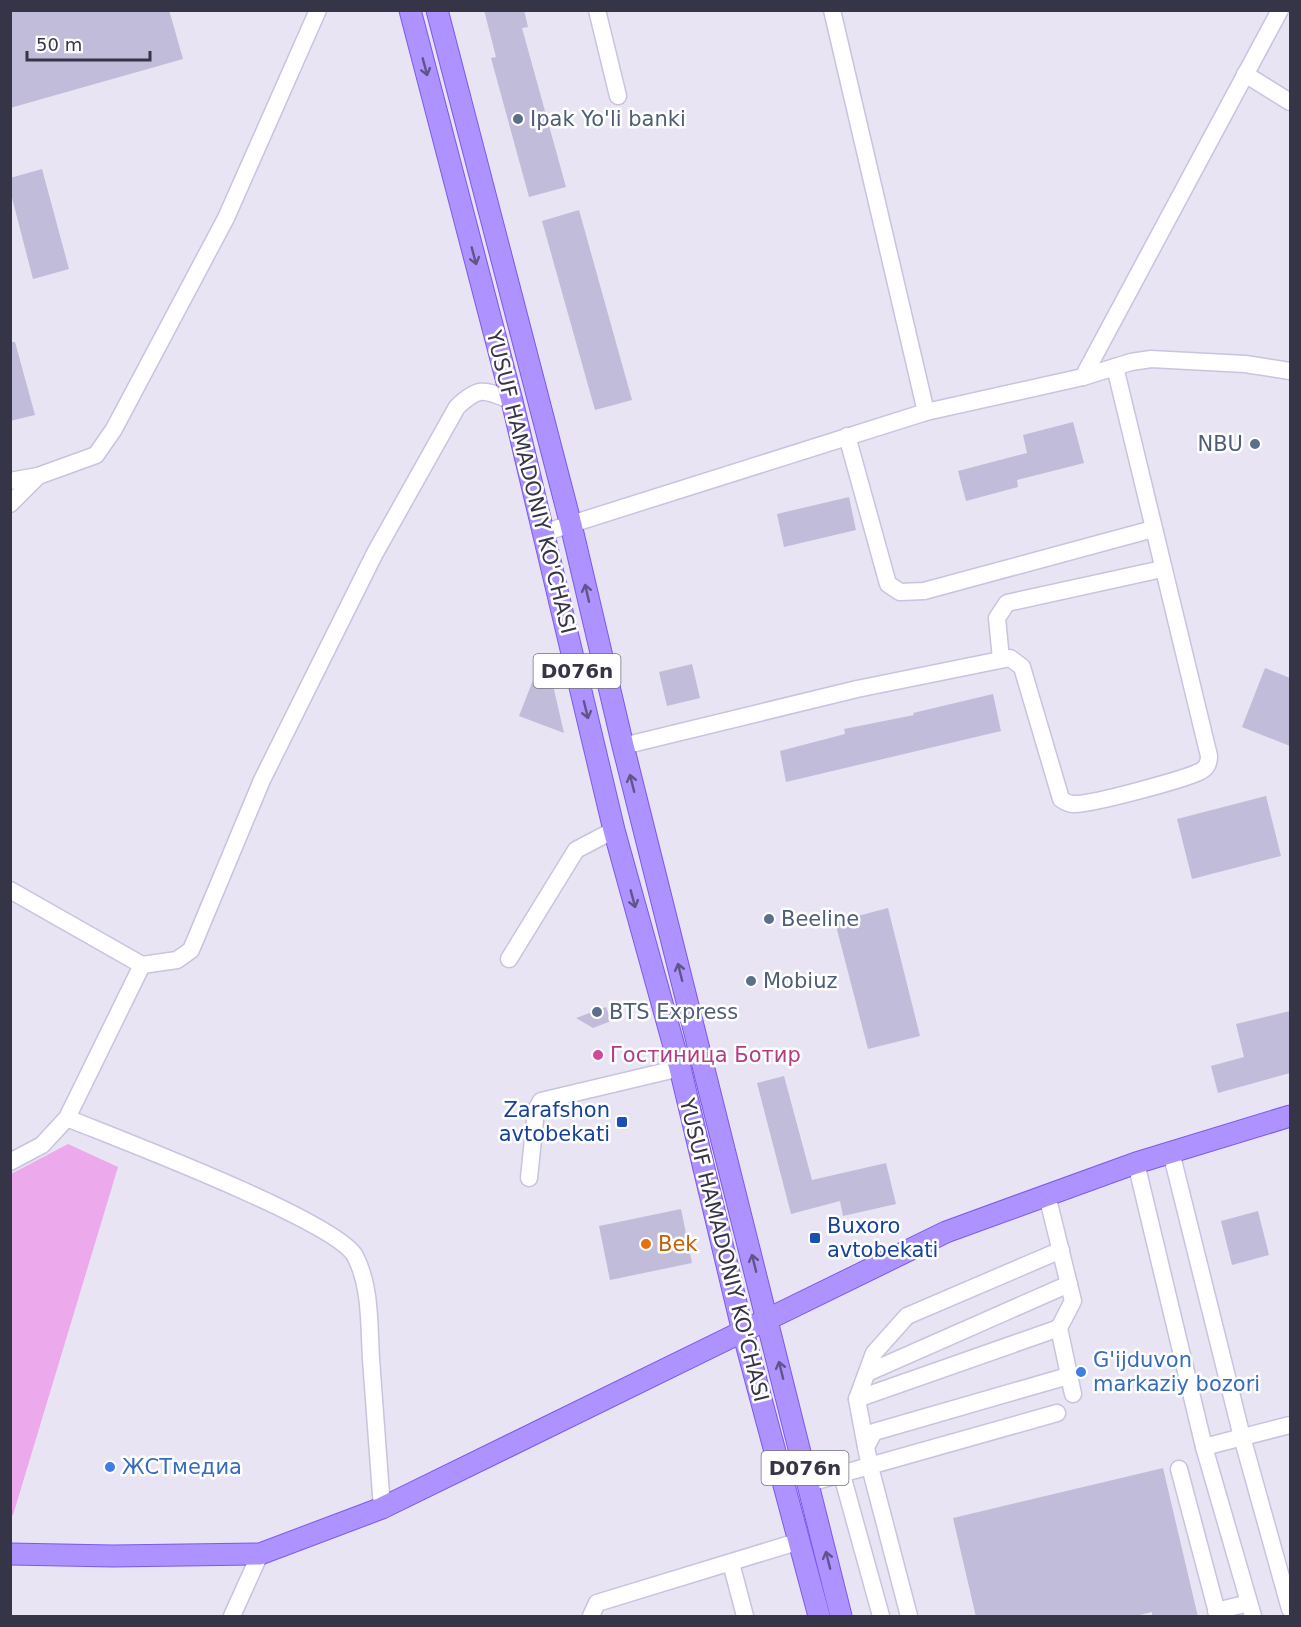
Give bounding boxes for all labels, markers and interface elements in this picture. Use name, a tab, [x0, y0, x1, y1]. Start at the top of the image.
scale bar	[27, 24, 150, 62]
text: 50 m	[36, 34, 82, 55]
one-way arrow	[419, 57, 431, 76]
place label: Ipak Yo'li banki	[530, 107, 686, 131]
marker: Ipak Yo'li banki	[511, 112, 525, 126]
one-way arrow	[469, 246, 481, 265]
street label: YUSUF HAMADONIY KO'CHASI	[481, 327, 580, 636]
place label: NBU	[1198, 432, 1243, 456]
marker: NBU	[1248, 437, 1262, 451]
one-way arrow	[581, 584, 593, 603]
road number: D076n	[534, 654, 620, 688]
one-way arrow	[581, 700, 593, 719]
one-way arrow	[626, 774, 638, 793]
one-way arrow	[628, 889, 640, 908]
place label: Beeline	[781, 907, 859, 931]
marker: Beeline	[762, 912, 776, 926]
one-way arrow	[674, 963, 686, 982]
place label: Mobiuz	[763, 969, 837, 993]
marker: Mobiuz	[744, 974, 758, 988]
place label: BTS Express	[609, 1000, 738, 1024]
marker: BTS Express	[590, 1005, 604, 1019]
place label: Гостиница Ботир	[610, 1043, 801, 1067]
marker: Гостиница Ботир	[591, 1048, 605, 1062]
street label: YUSUF HAMADONIY KO'CHASI	[674, 1095, 773, 1404]
place label: Zarafshon avtobekati	[499, 1098, 610, 1146]
marker: Zarafshon avtobekati	[615, 1115, 629, 1129]
place label: Buxoro avtobekati	[827, 1214, 938, 1262]
marker: Buxoro avtobekati	[808, 1231, 822, 1245]
place label: Bek	[658, 1232, 698, 1256]
marker: Bek	[639, 1237, 653, 1251]
one-way arrow	[748, 1254, 760, 1273]
place label: G'ijduvon markaziy bozori	[1093, 1348, 1260, 1396]
one-way arrow	[775, 1361, 787, 1380]
marker: G'ijduvon markaziy bozori	[1074, 1365, 1088, 1379]
road number: D076n	[762, 1451, 848, 1485]
place label: ЖСТмедиа	[122, 1455, 242, 1479]
marker: ЖСТмедиа	[103, 1460, 117, 1474]
one-way arrow	[821, 1550, 833, 1569]

